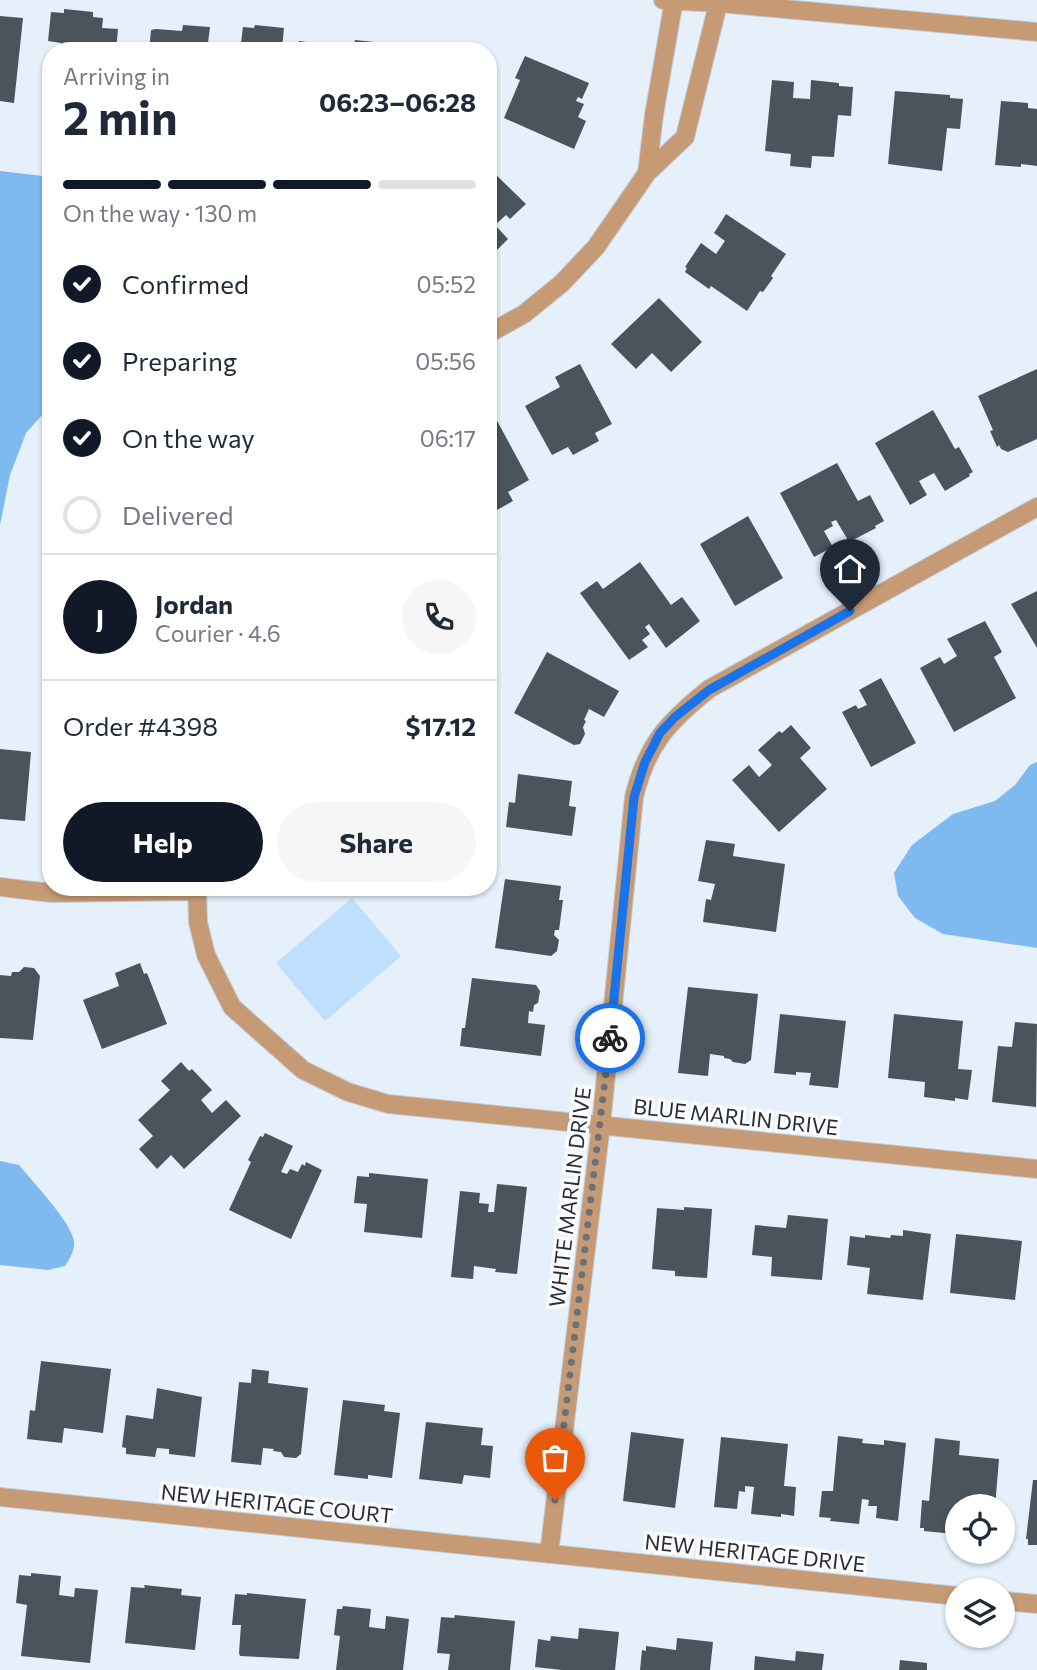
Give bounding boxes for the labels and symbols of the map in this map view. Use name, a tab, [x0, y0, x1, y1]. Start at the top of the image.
pin	[820, 539, 880, 611]
courier	[575, 1003, 645, 1073]
street label: WHITE MARLIN DRIVE	[543, 1085, 595, 1309]
street label: BLUE MARLIN DRIVE	[632, 1093, 840, 1139]
pin	[525, 1428, 585, 1500]
street label: NEW HERITAGE COURT	[160, 1478, 394, 1528]
street label: NEW HERITAGE DRIVE	[644, 1528, 866, 1576]

